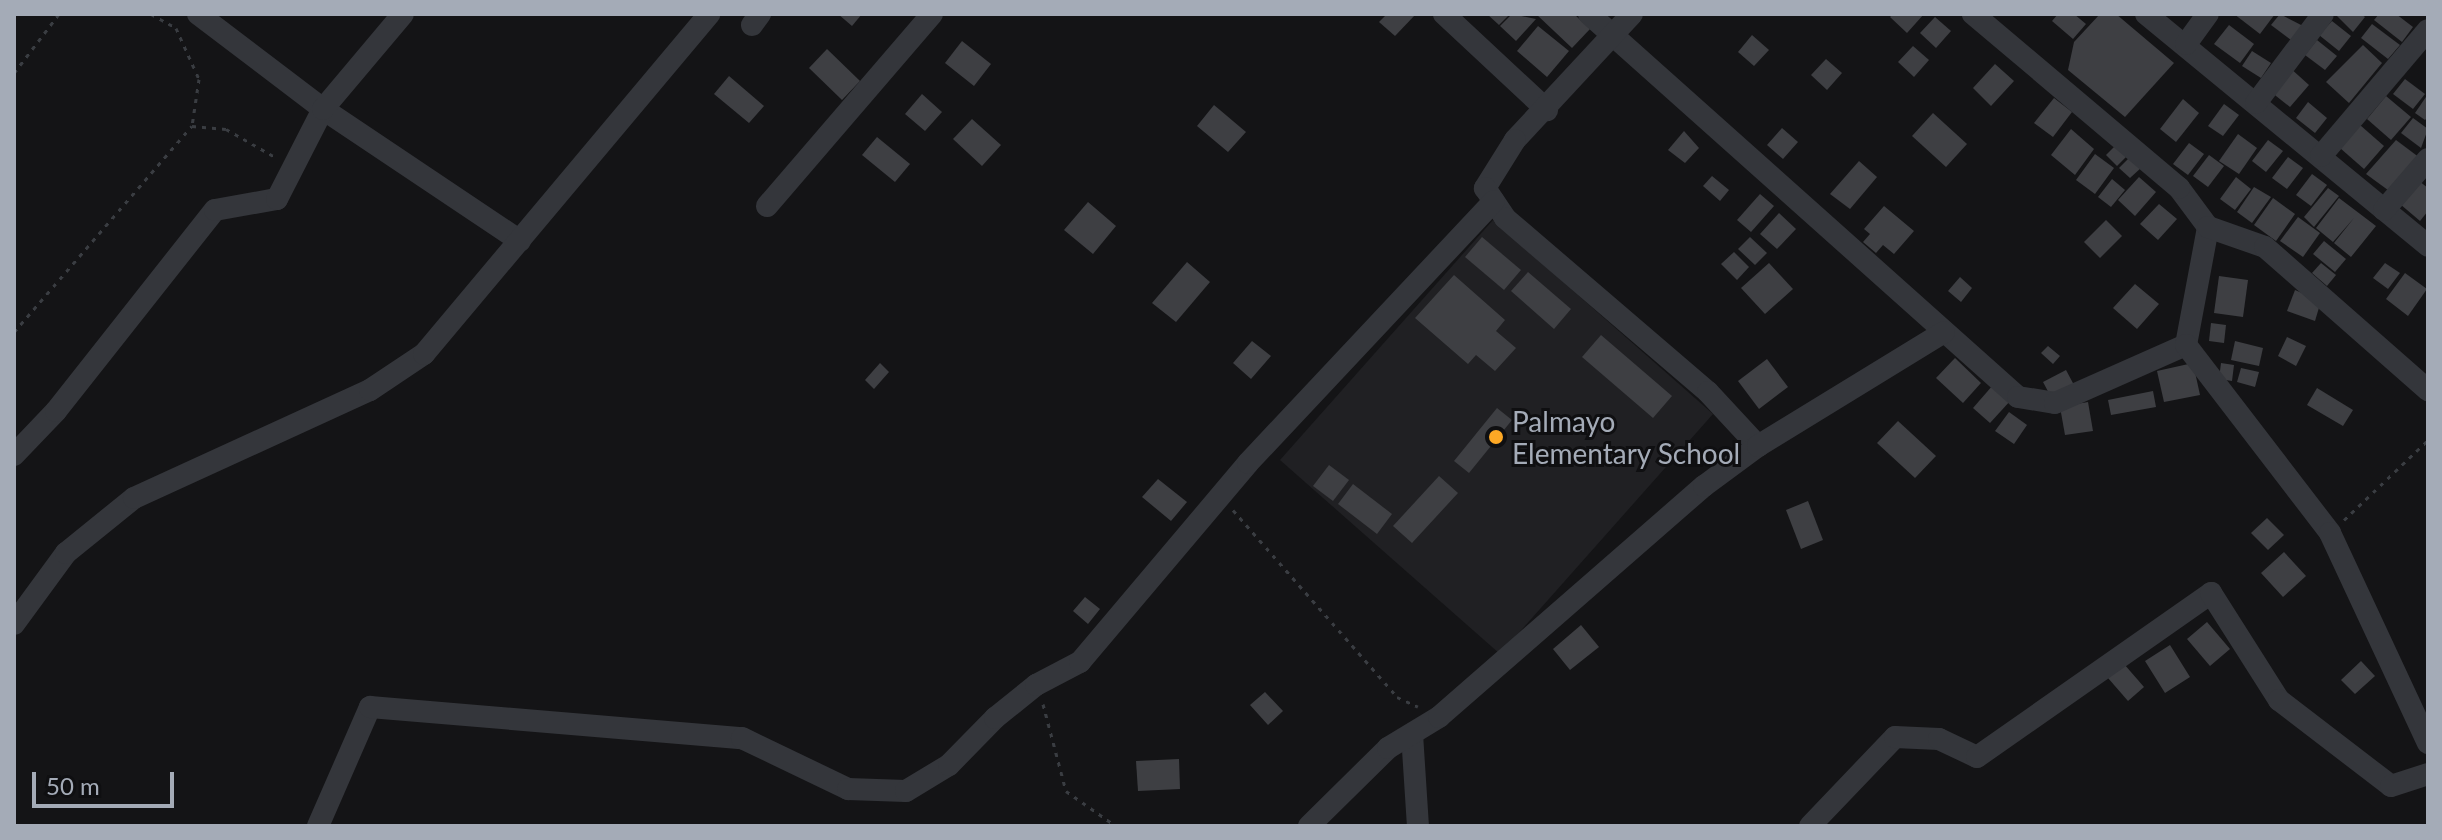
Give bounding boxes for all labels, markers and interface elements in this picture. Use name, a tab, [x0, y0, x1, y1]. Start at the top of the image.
place label: Palmayo Elementary School	[1512, 404, 1741, 470]
marker: Palmayo Elementary School	[1487, 428, 1505, 446]
scale bar	[36, 756, 178, 806]
text: 50 m	[46, 771, 100, 800]

